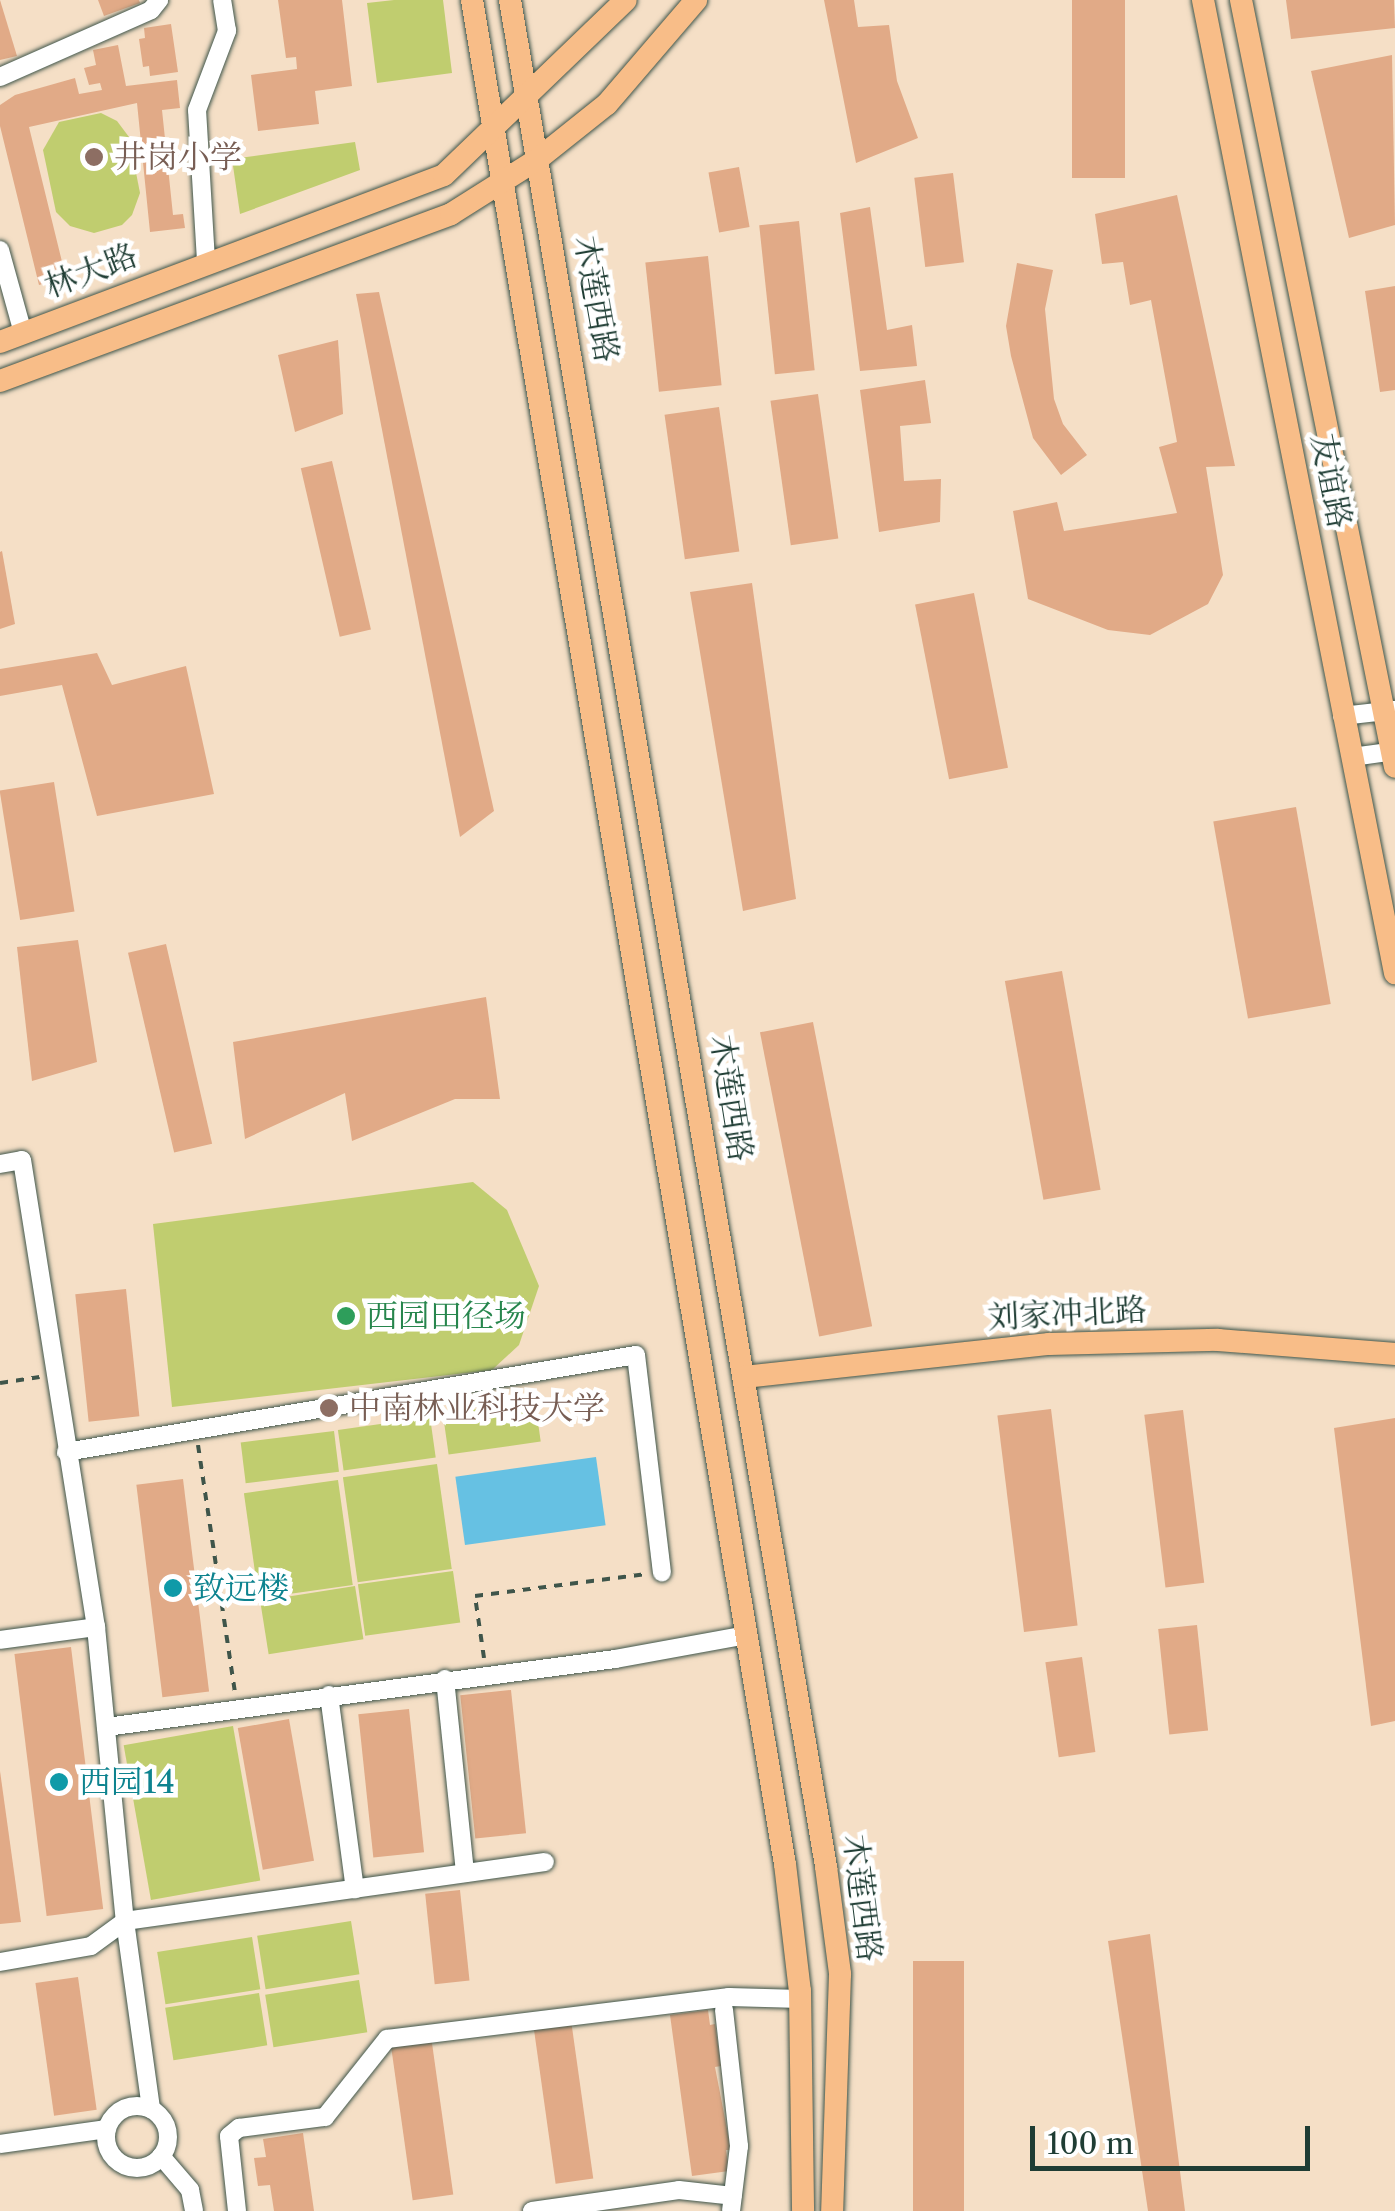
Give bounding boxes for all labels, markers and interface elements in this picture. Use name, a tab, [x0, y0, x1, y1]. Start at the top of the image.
place label: 井岗小学	[114, 138, 242, 176]
marker: 井岗小学	[83, 146, 105, 168]
street label: 木莲西路	[566, 233, 626, 365]
street label: 林大路	[39, 236, 143, 306]
street label: 友谊路	[1303, 430, 1359, 532]
street label: 木莲西路	[702, 1032, 760, 1164]
street label: 刘家冲北路	[986, 1291, 1148, 1337]
place label: 西园田径场	[366, 1297, 526, 1335]
marker: 西园田径场	[335, 1305, 357, 1327]
place label: 中南林业科技大学	[349, 1389, 605, 1427]
marker: 中南林业科技大学	[318, 1397, 340, 1419]
place label: 致远楼	[193, 1569, 289, 1607]
marker: 致远楼	[162, 1577, 184, 1599]
place label: 西园14	[79, 1763, 175, 1801]
marker: 西园14	[48, 1771, 70, 1793]
street label: 木莲西路	[835, 1832, 889, 1964]
scale bar	[1035, 2106, 1315, 2168]
text: 100 m	[1047, 2125, 1134, 2162]

